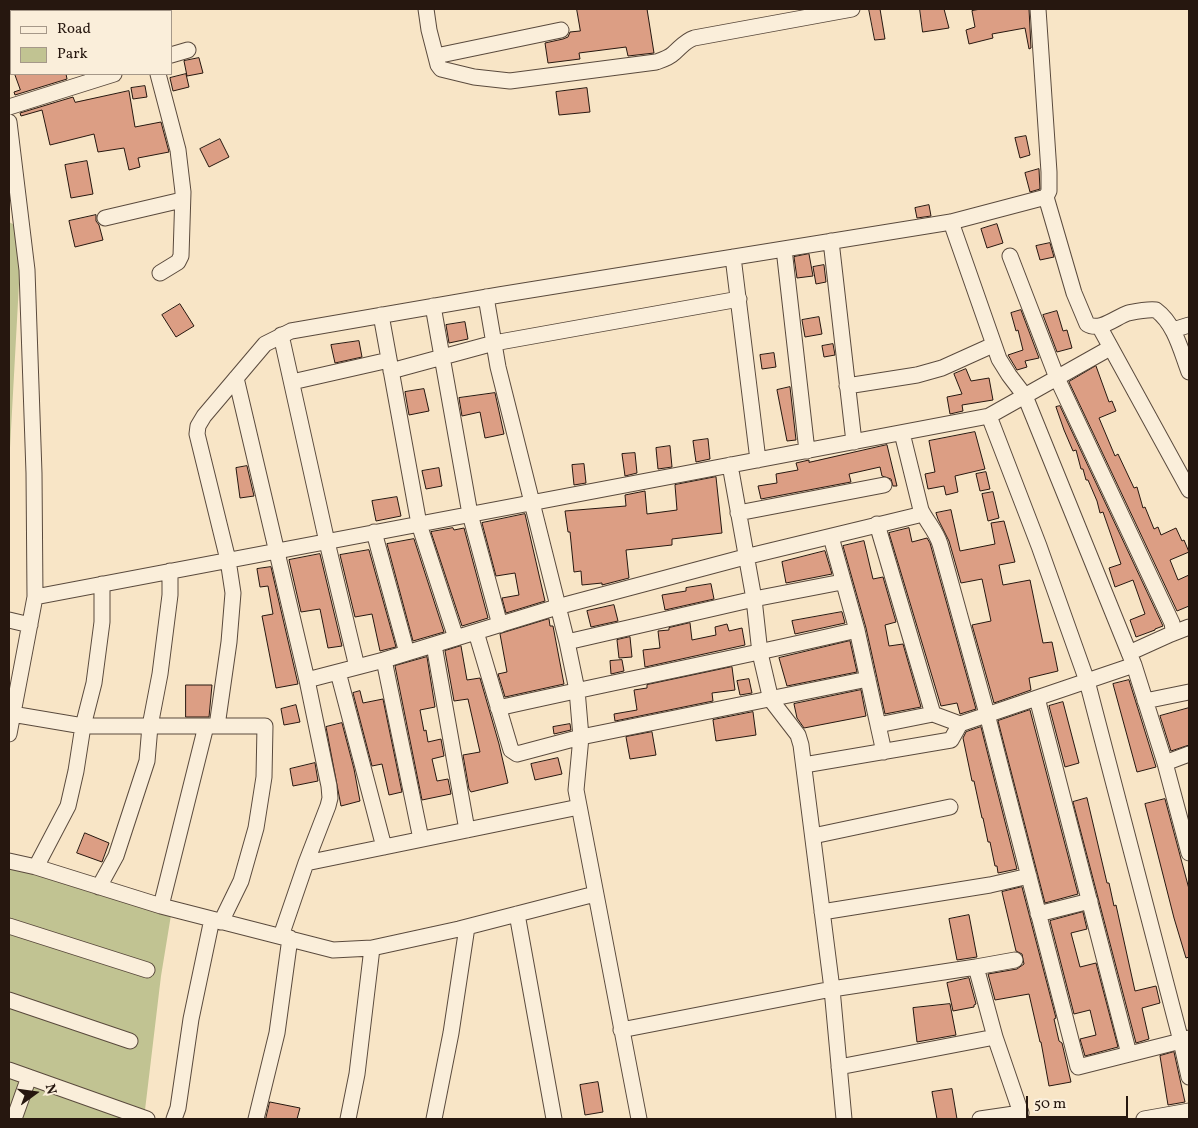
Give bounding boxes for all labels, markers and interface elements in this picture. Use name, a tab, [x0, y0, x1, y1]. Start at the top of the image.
legend	[10, 10, 172, 75]
text: Road	[57, 19, 91, 40]
text: Park	[57, 44, 88, 65]
north arrow	[10, 1068, 60, 1118]
text: N	[40, 1082, 60, 1096]
scale bar	[1028, 1086, 1130, 1118]
text: 50 m	[1034, 1094, 1066, 1115]

